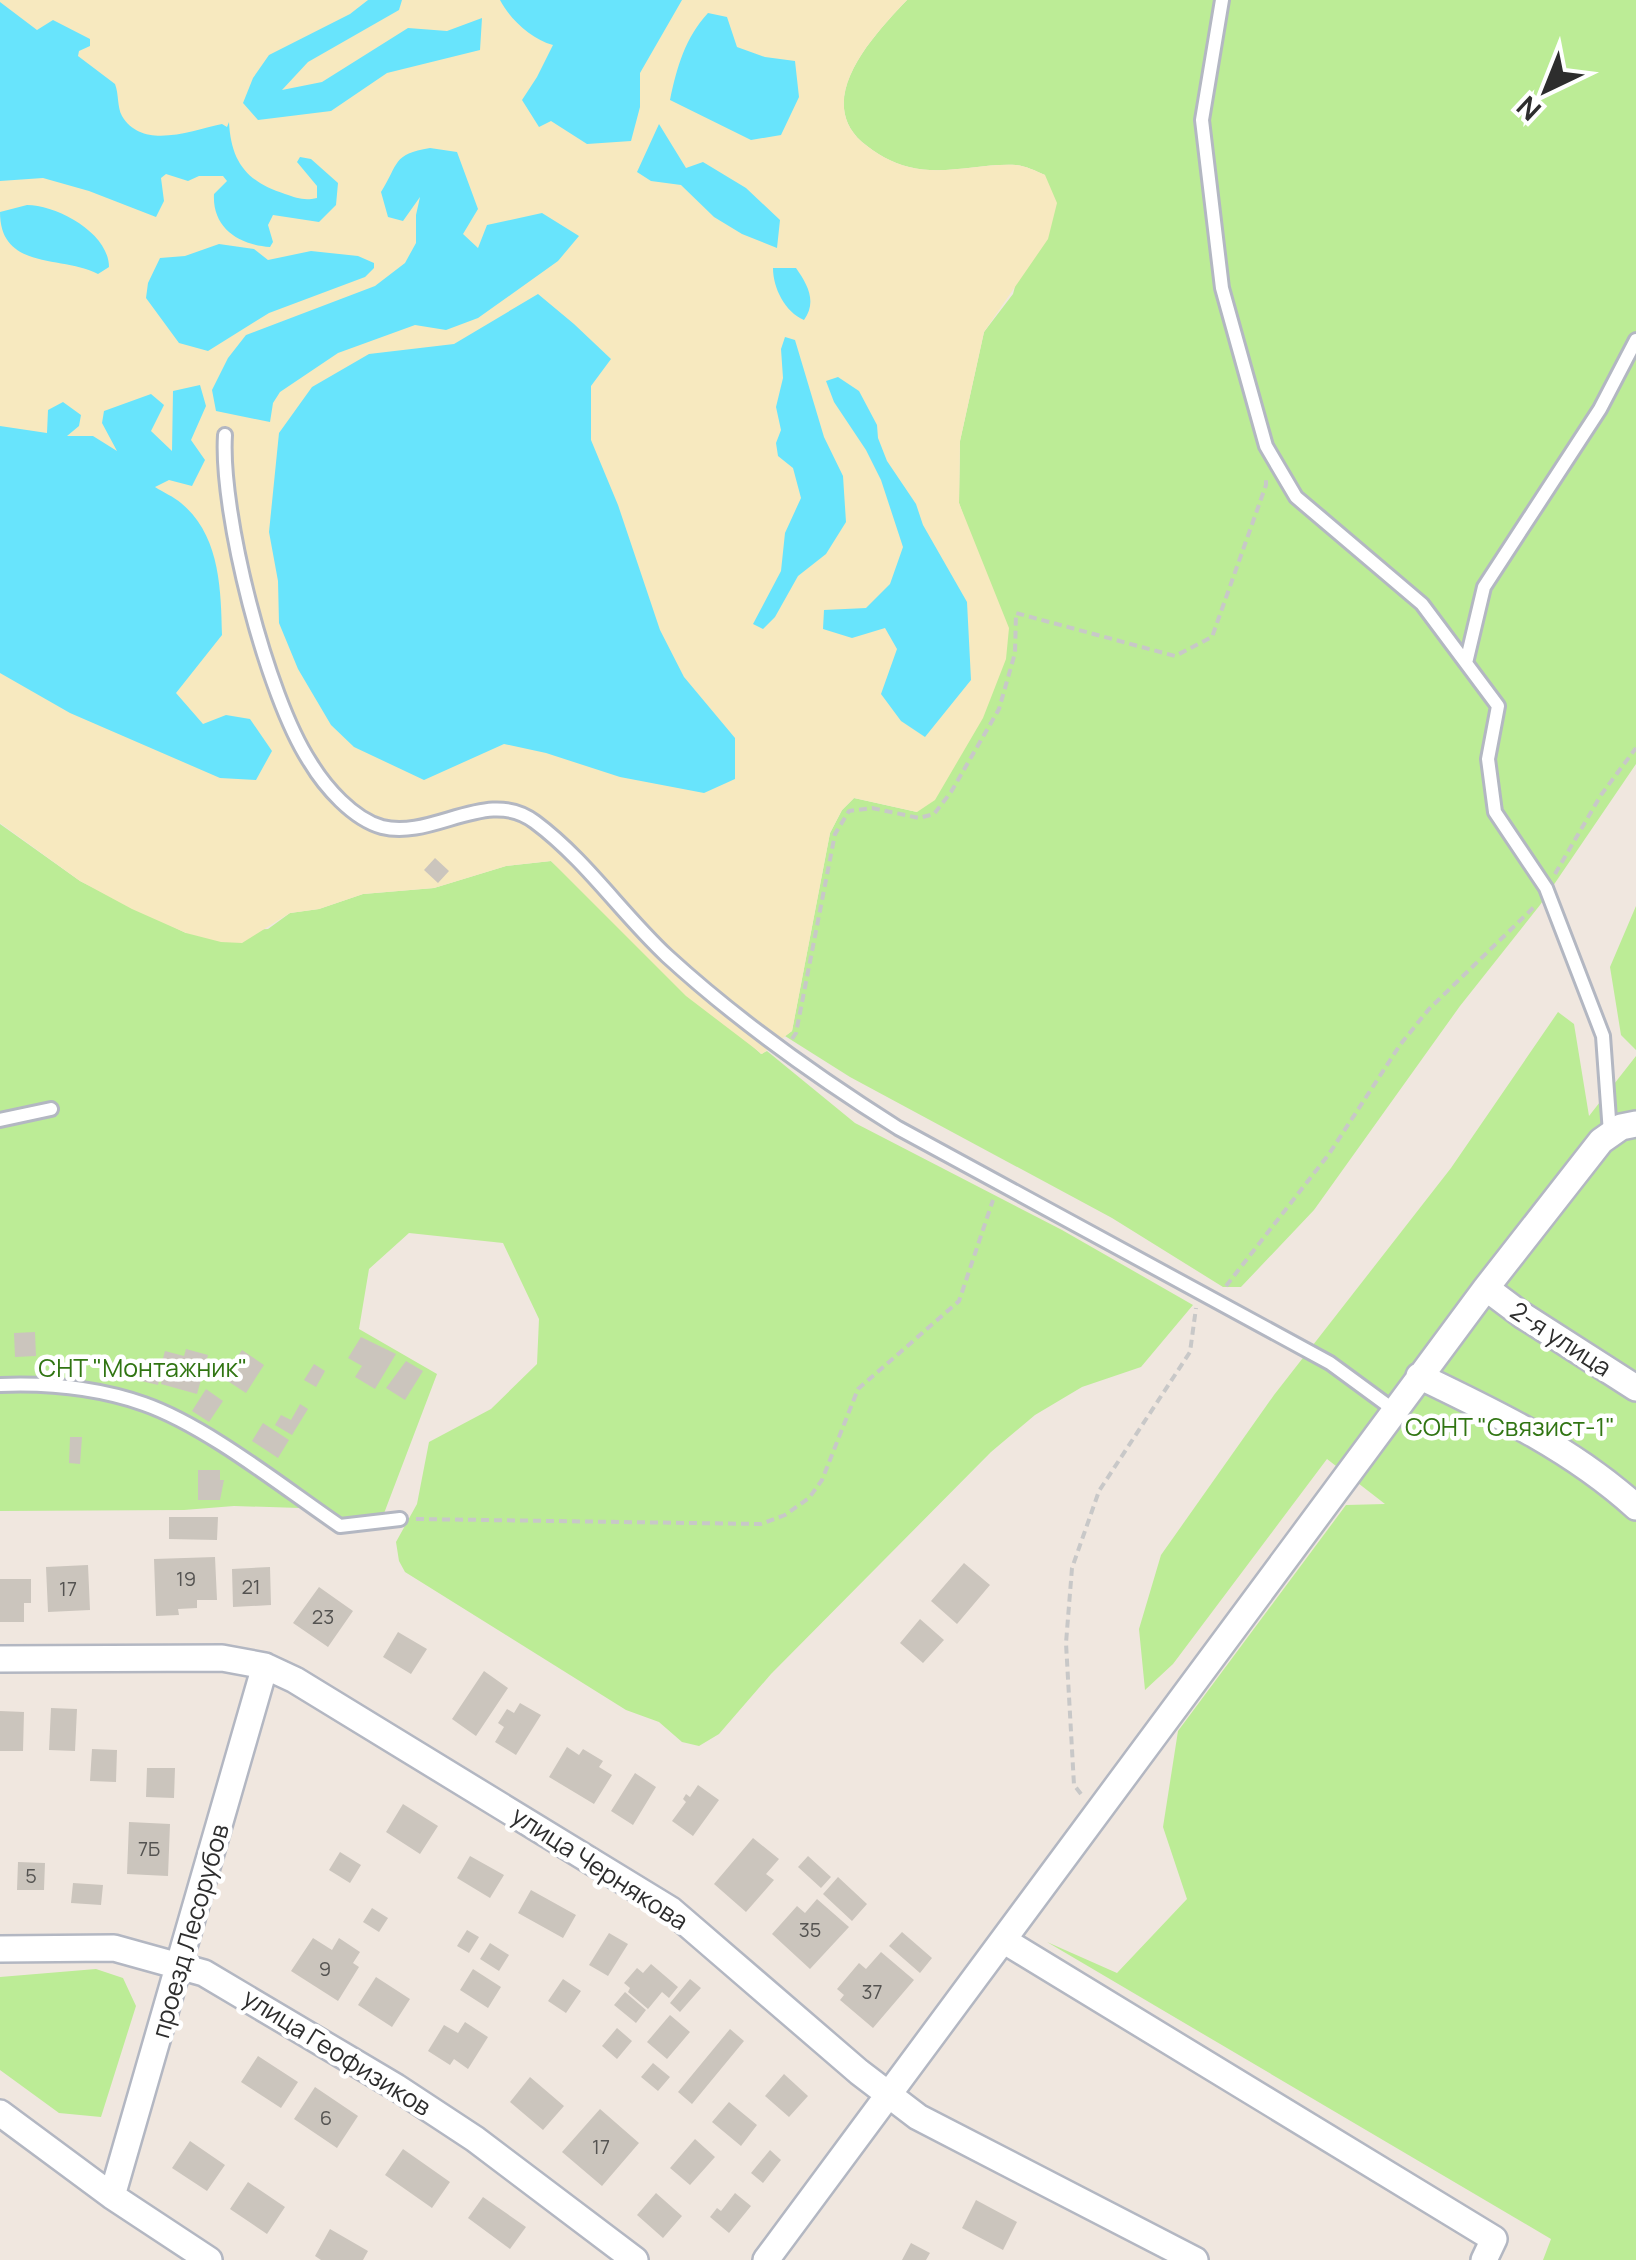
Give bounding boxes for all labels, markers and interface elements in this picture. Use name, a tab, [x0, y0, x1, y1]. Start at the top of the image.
north arrow	[1496, 40, 1596, 140]
text: N	[1508, 88, 1549, 130]
street label: 2-я улица	[1504, 1293, 1619, 1384]
park label: СНТ "Монтажник"	[38, 1350, 248, 1385]
park label: СОНТ "Связист-1"	[1405, 1409, 1615, 1444]
house number: 19	[176, 1565, 196, 1592]
house number: 21	[241, 1573, 261, 1600]
house number: 17	[59, 1575, 77, 1602]
house number: 23	[312, 1603, 334, 1630]
street label: улица Чернякова	[505, 1797, 695, 1938]
street label: проезд Лесорубов	[142, 1820, 237, 2042]
house number: 7Б	[138, 1835, 160, 1862]
house number: 5	[25, 1862, 37, 1889]
house number: 35	[799, 1916, 821, 1943]
house number: 9	[319, 1955, 331, 1982]
house number: 37	[861, 1978, 883, 2005]
street label: улица Геофизиков	[236, 1980, 438, 2124]
house number: 6	[320, 2104, 332, 2131]
house number: 17	[592, 2133, 610, 2160]

